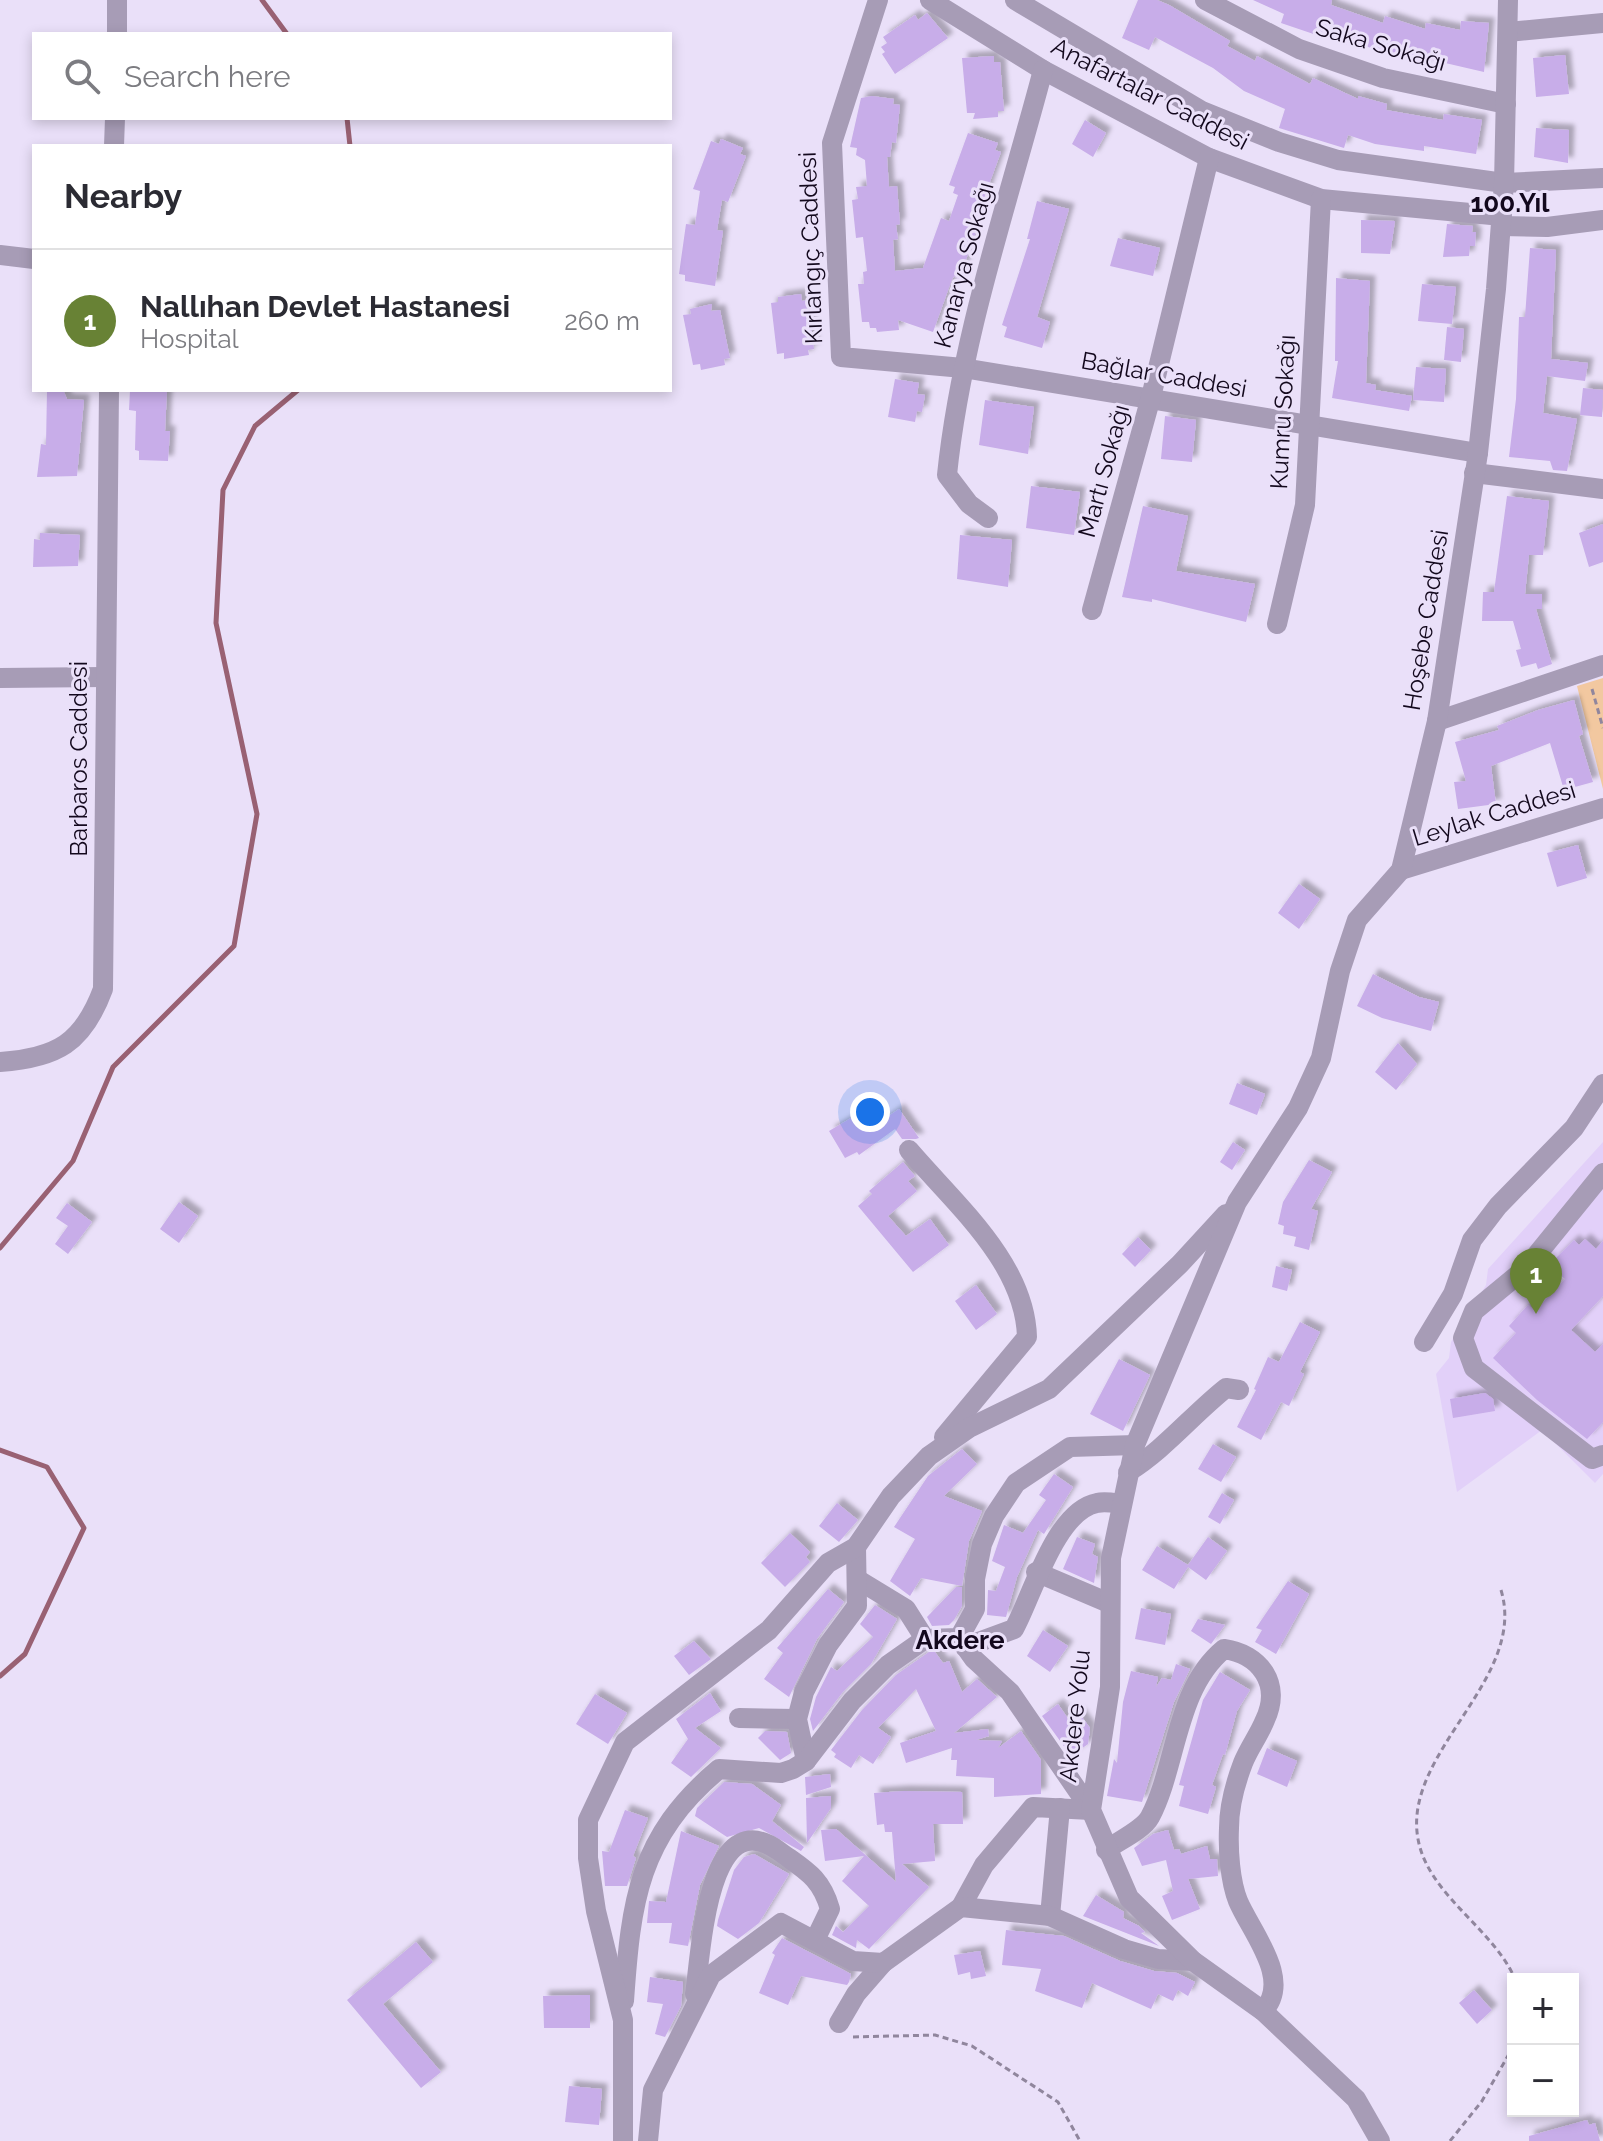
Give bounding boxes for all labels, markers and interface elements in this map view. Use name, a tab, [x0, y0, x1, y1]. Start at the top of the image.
street label: Saka Sokağı	[1313, 12, 1450, 77]
street label: Anafartalar Caddesi	[1047, 31, 1254, 156]
search box	[32, 32, 672, 120]
icon: search	[60, 54, 104, 98]
text: Search here	[124, 59, 291, 94]
street label: Kırlangıç Caddesi	[793, 151, 828, 345]
text: Nearby	[64, 176, 182, 216]
street label: Kanarya Sokağı	[927, 179, 1000, 351]
district label: 100.Yıl	[1471, 188, 1550, 218]
text: Nallıhan Devlet Hastanesi	[140, 289, 510, 324]
text: 1	[84, 306, 96, 336]
text: 260 m	[564, 306, 640, 336]
text: Hospital	[140, 324, 239, 354]
street label: Kumru Sokağı	[1264, 334, 1301, 490]
street label: Bağlar Caddesi	[1079, 346, 1249, 403]
street label: Martı Sokağı	[1072, 401, 1135, 541]
street label: Hoşebe Caddesi	[1397, 527, 1454, 712]
street label: Barbaros Caddesi	[64, 661, 93, 857]
street label: Leylak Caddesi	[1409, 775, 1579, 852]
your location	[850, 1092, 890, 1132]
pin: 1	[1510, 1248, 1562, 1314]
district label: Akdere	[915, 1625, 1005, 1655]
street label: Akdere Yolu	[1053, 1648, 1096, 1784]
map controls	[1507, 1973, 1579, 2117]
button: +	[1507, 1973, 1579, 2045]
button: −	[1507, 2045, 1579, 2117]

